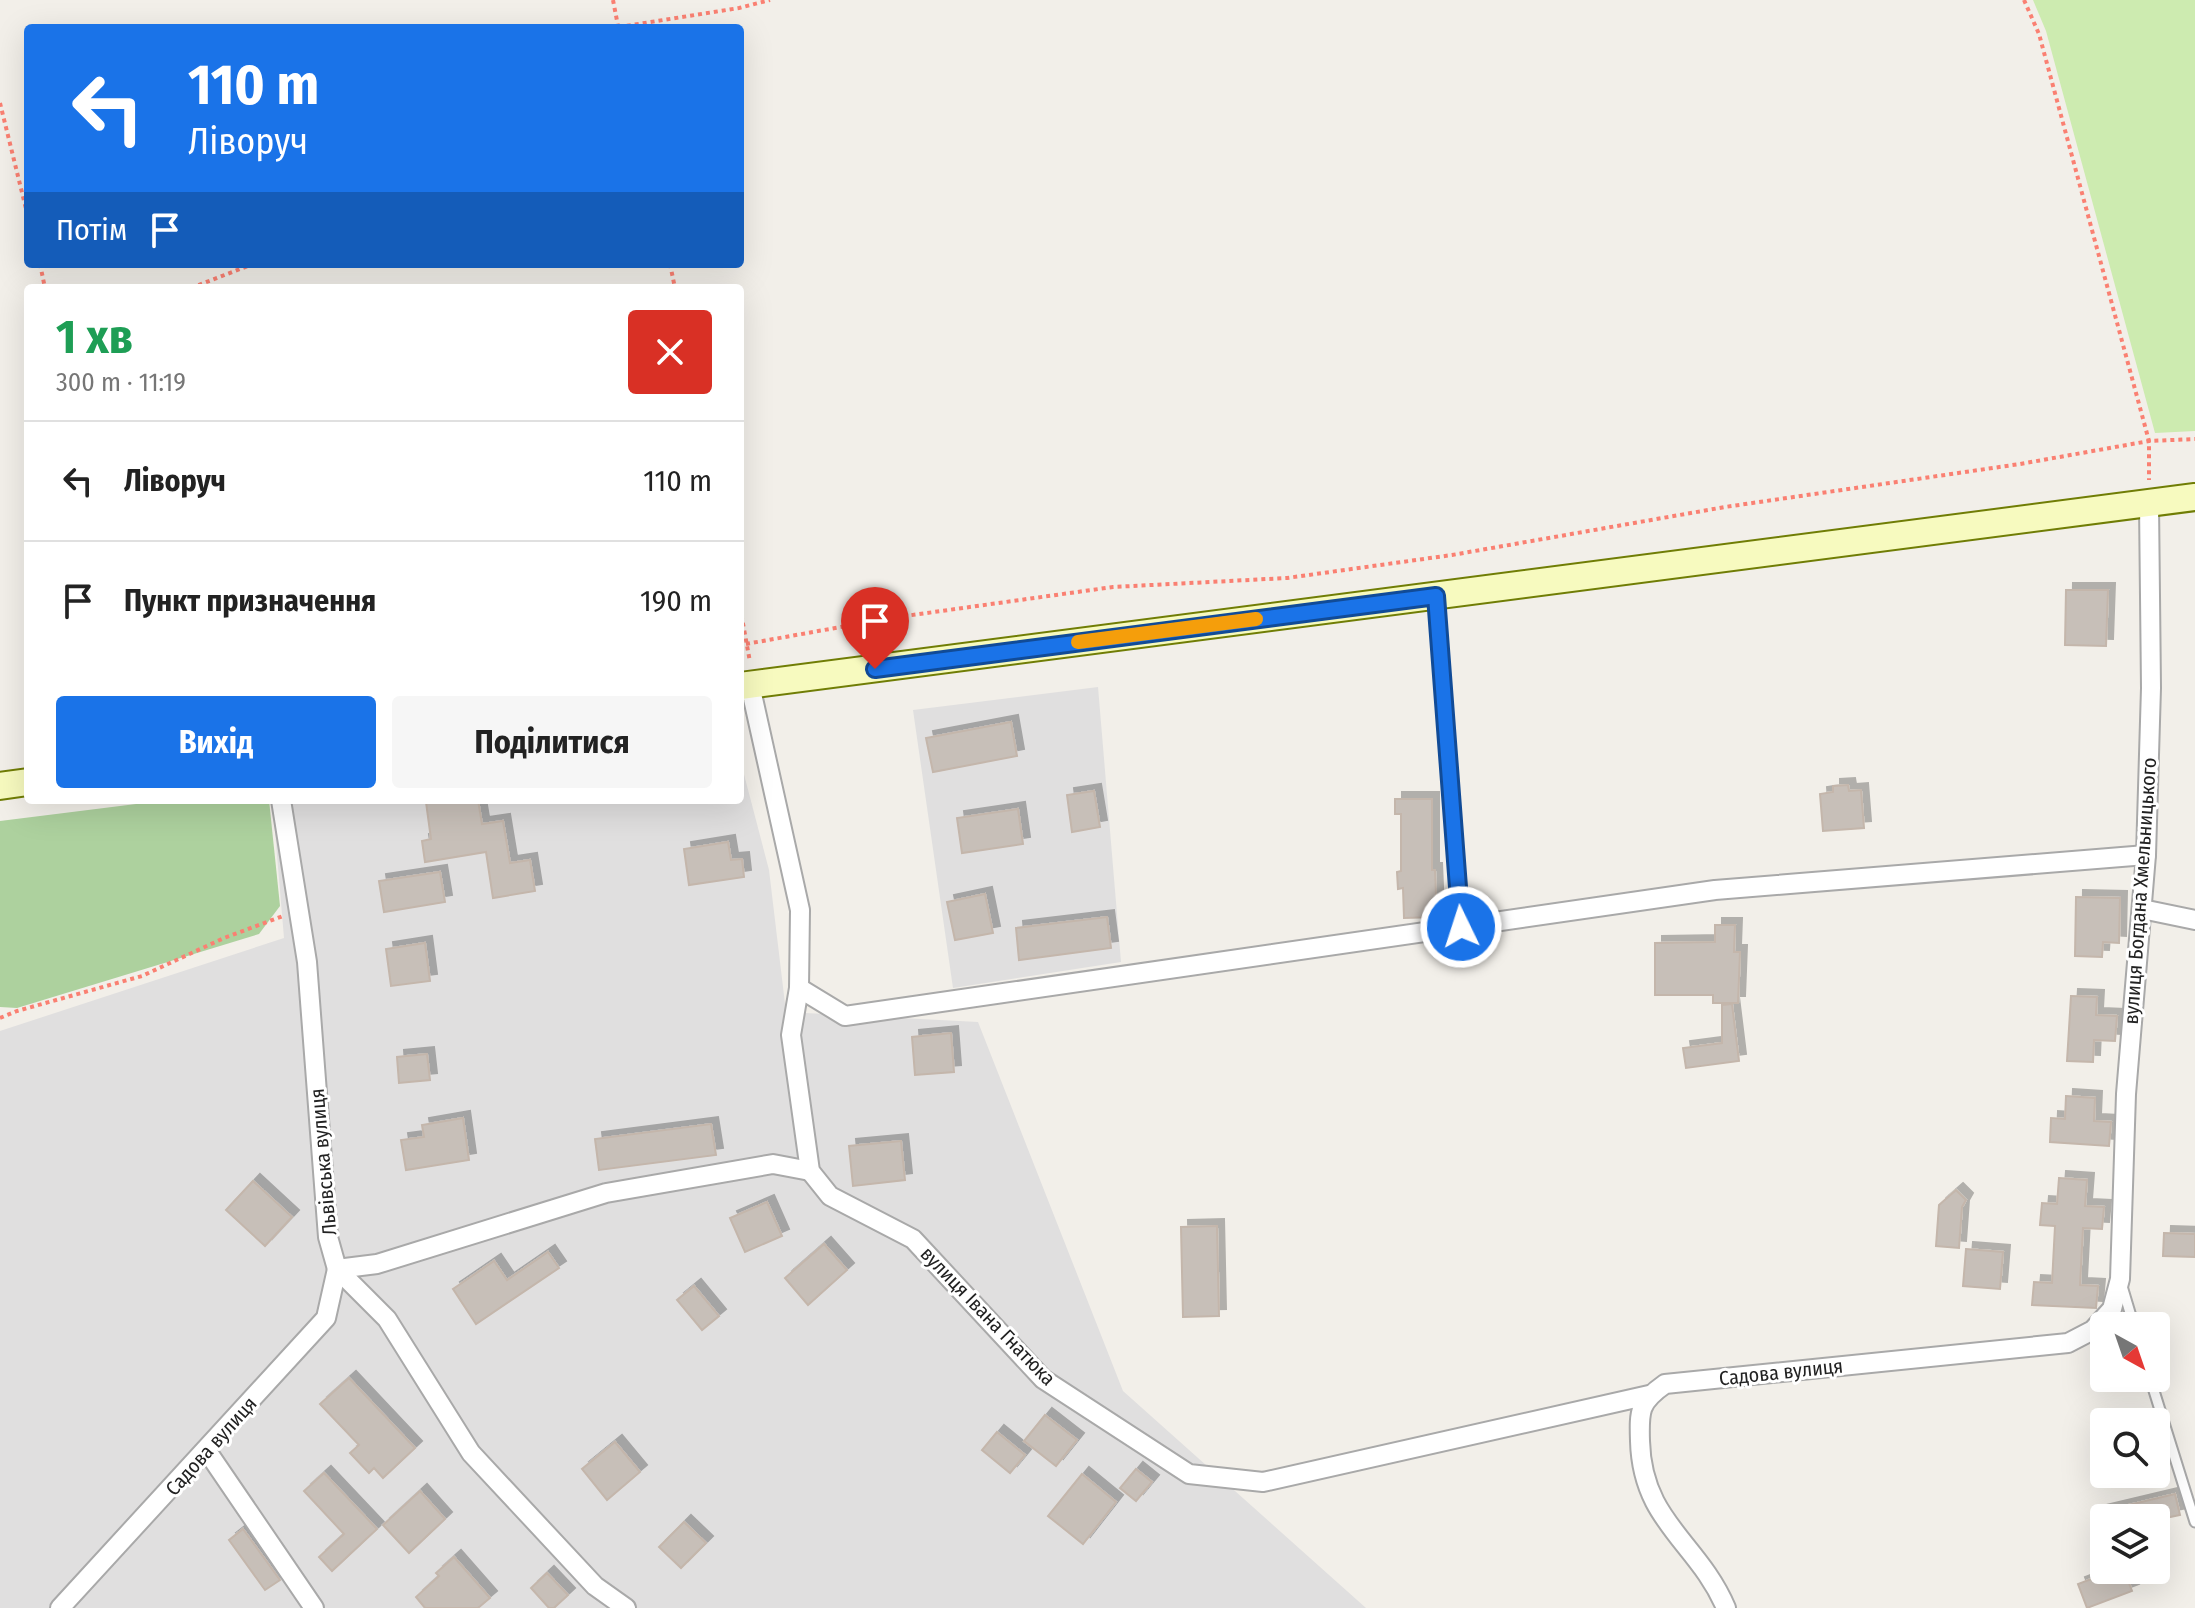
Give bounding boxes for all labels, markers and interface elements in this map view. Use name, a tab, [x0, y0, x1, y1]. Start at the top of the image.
text: 110 m	[188, 52, 319, 119]
icon: left	[56, 56, 160, 160]
text: Ліворуч	[188, 120, 308, 164]
icon: arrive	[143, 208, 187, 252]
text: Потім	[56, 212, 127, 248]
text: 1 хв	[56, 308, 133, 366]
button: close	[628, 310, 712, 394]
text: 300 m · 11:19	[56, 367, 186, 398]
icon: left	[56, 459, 100, 503]
text: Ліворуч	[124, 463, 226, 499]
text: 110 m	[643, 463, 712, 499]
icon: arrive	[56, 579, 100, 623]
text: Пункт призначення	[124, 583, 376, 619]
text: 190 m	[640, 583, 712, 619]
pin	[841, 587, 909, 669]
icon: arrive	[853, 599, 897, 643]
button: Вихід	[56, 696, 376, 788]
button: Поділитися	[392, 696, 712, 788]
street label: вулиця Богдана Хмельницького	[2119, 757, 2161, 1025]
position arrow	[1419, 885, 1503, 969]
street label: Львівська вулиця	[305, 1087, 341, 1237]
street label: вулиця Івана Гнатюка	[916, 1242, 1060, 1390]
north arrow	[2090, 1312, 2170, 1392]
map controls	[2090, 1312, 2170, 1584]
street label: Садова вулиця	[1718, 1354, 1844, 1390]
street label: Садова вулиця	[160, 1392, 262, 1500]
button: search	[2090, 1408, 2170, 1488]
button: layers	[2090, 1504, 2170, 1584]

